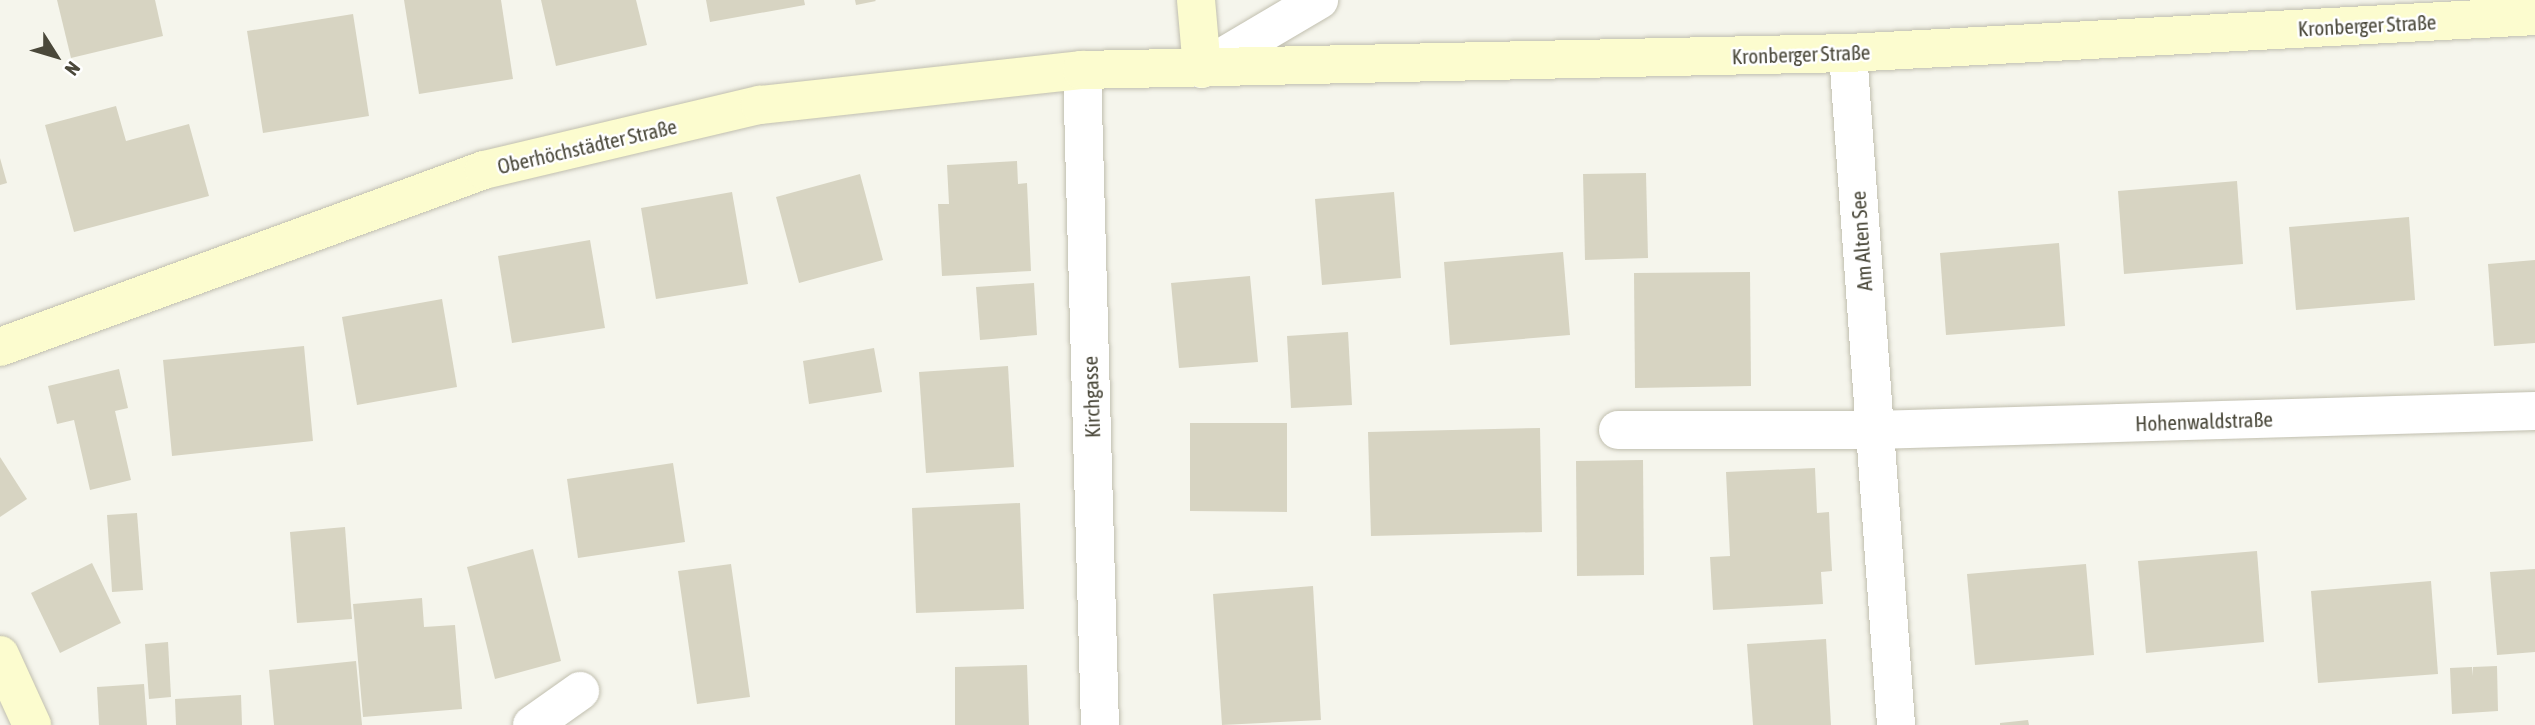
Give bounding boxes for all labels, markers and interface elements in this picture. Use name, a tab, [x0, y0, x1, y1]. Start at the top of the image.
street label: Kronberger Straße	[2297, 9, 2437, 41]
north arrow	[21, 21, 91, 91]
street label: Kronberger Straße	[1731, 39, 1871, 69]
text: N	[61, 58, 85, 80]
street label: Oberhöchstädter Straße	[495, 113, 679, 179]
street label: Am Alten See	[1845, 190, 1877, 292]
street label: Kirchgasse	[1077, 356, 1105, 438]
street label: Hohenwaldstraße	[2135, 406, 2273, 436]

